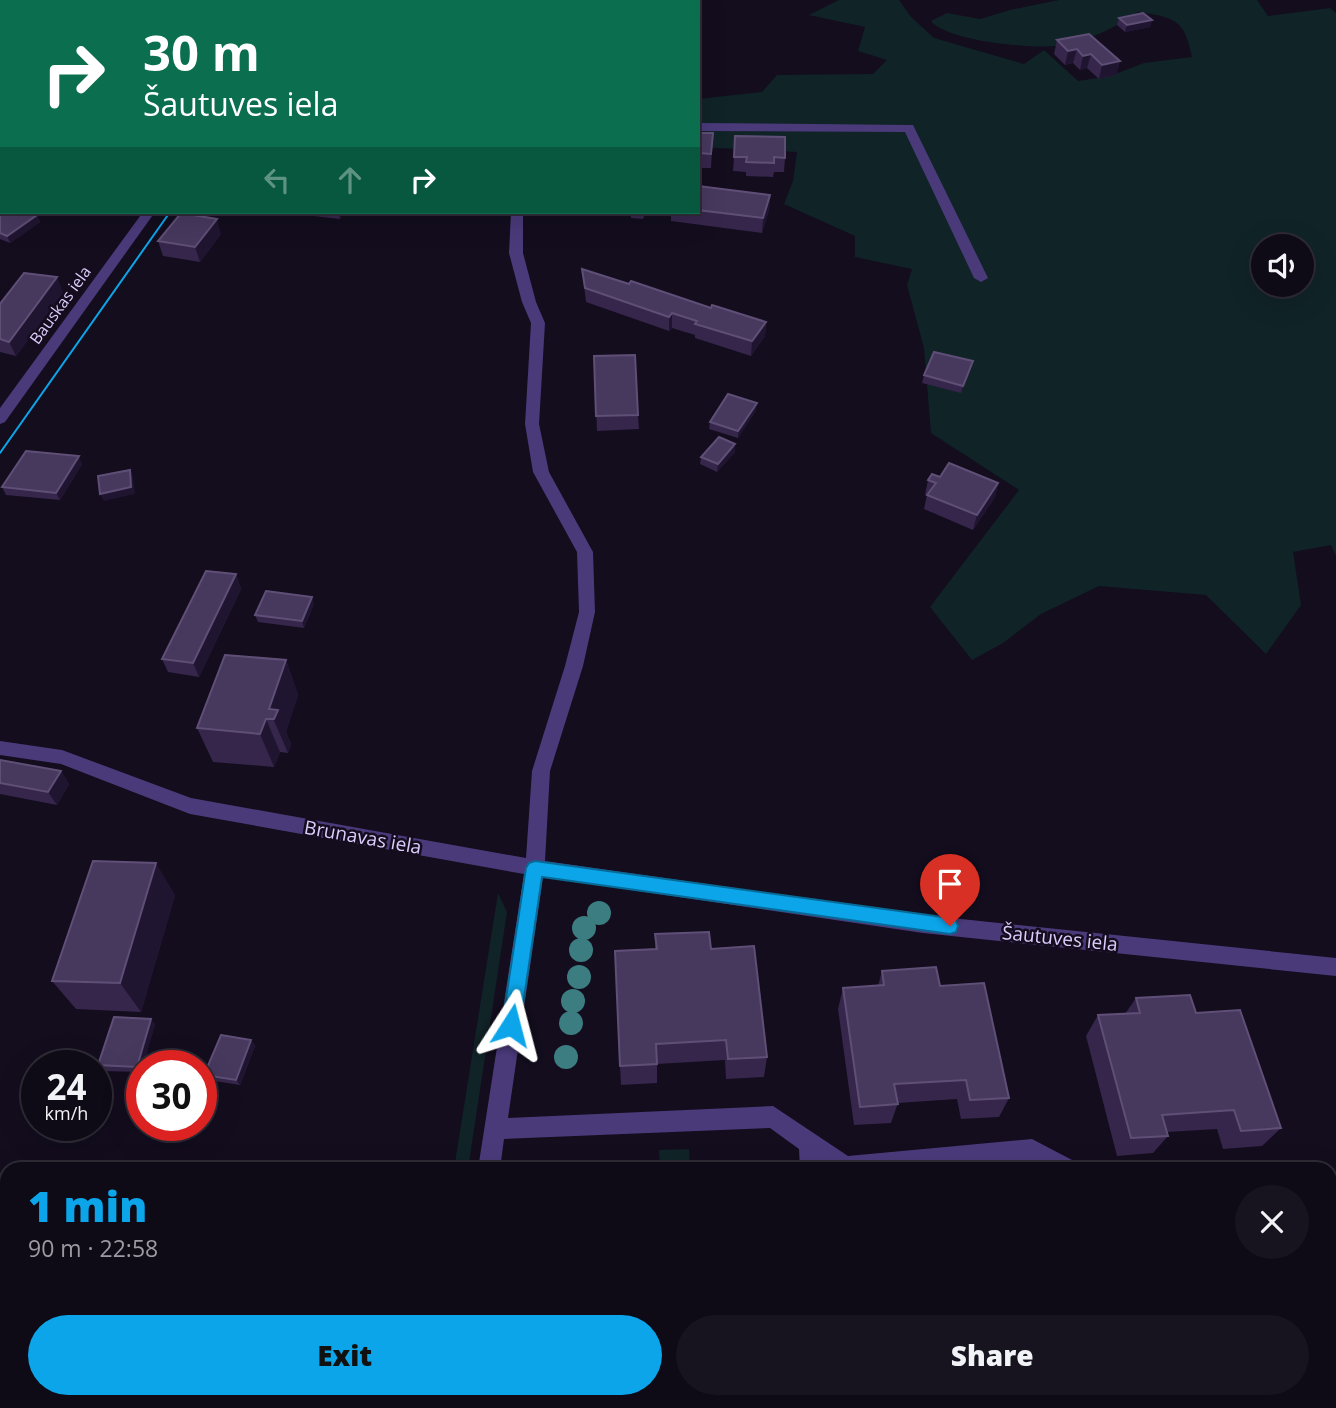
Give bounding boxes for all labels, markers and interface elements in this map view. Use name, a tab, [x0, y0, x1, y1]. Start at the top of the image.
text: 30 m	[143, 19, 260, 85]
icon: right	[28, 28, 119, 119]
text: Šautuves iela	[143, 82, 338, 125]
icon: left	[258, 161, 296, 199]
icon: ahead	[331, 161, 369, 199]
icon: right	[404, 161, 442, 199]
map controls	[1251, 234, 1314, 297]
button: sound	[1251, 234, 1314, 297]
street label: Bauskas iela	[24, 261, 96, 349]
street label: Brunavas iela	[302, 814, 424, 860]
pin	[920, 854, 980, 926]
icon: arrive	[931, 865, 969, 903]
street label: Šautuves iela	[1001, 919, 1119, 957]
position arrow	[474, 988, 548, 1062]
speed limit sign: 30	[126, 1050, 217, 1141]
text: 24	[46, 1063, 87, 1110]
text: km/h	[45, 1101, 88, 1125]
text: 1 min	[28, 1177, 147, 1234]
button: close	[1235, 1185, 1309, 1259]
text: 90 m · 22:58	[28, 1232, 158, 1264]
button: Exit	[28, 1315, 662, 1395]
button: Share	[676, 1315, 1309, 1395]

